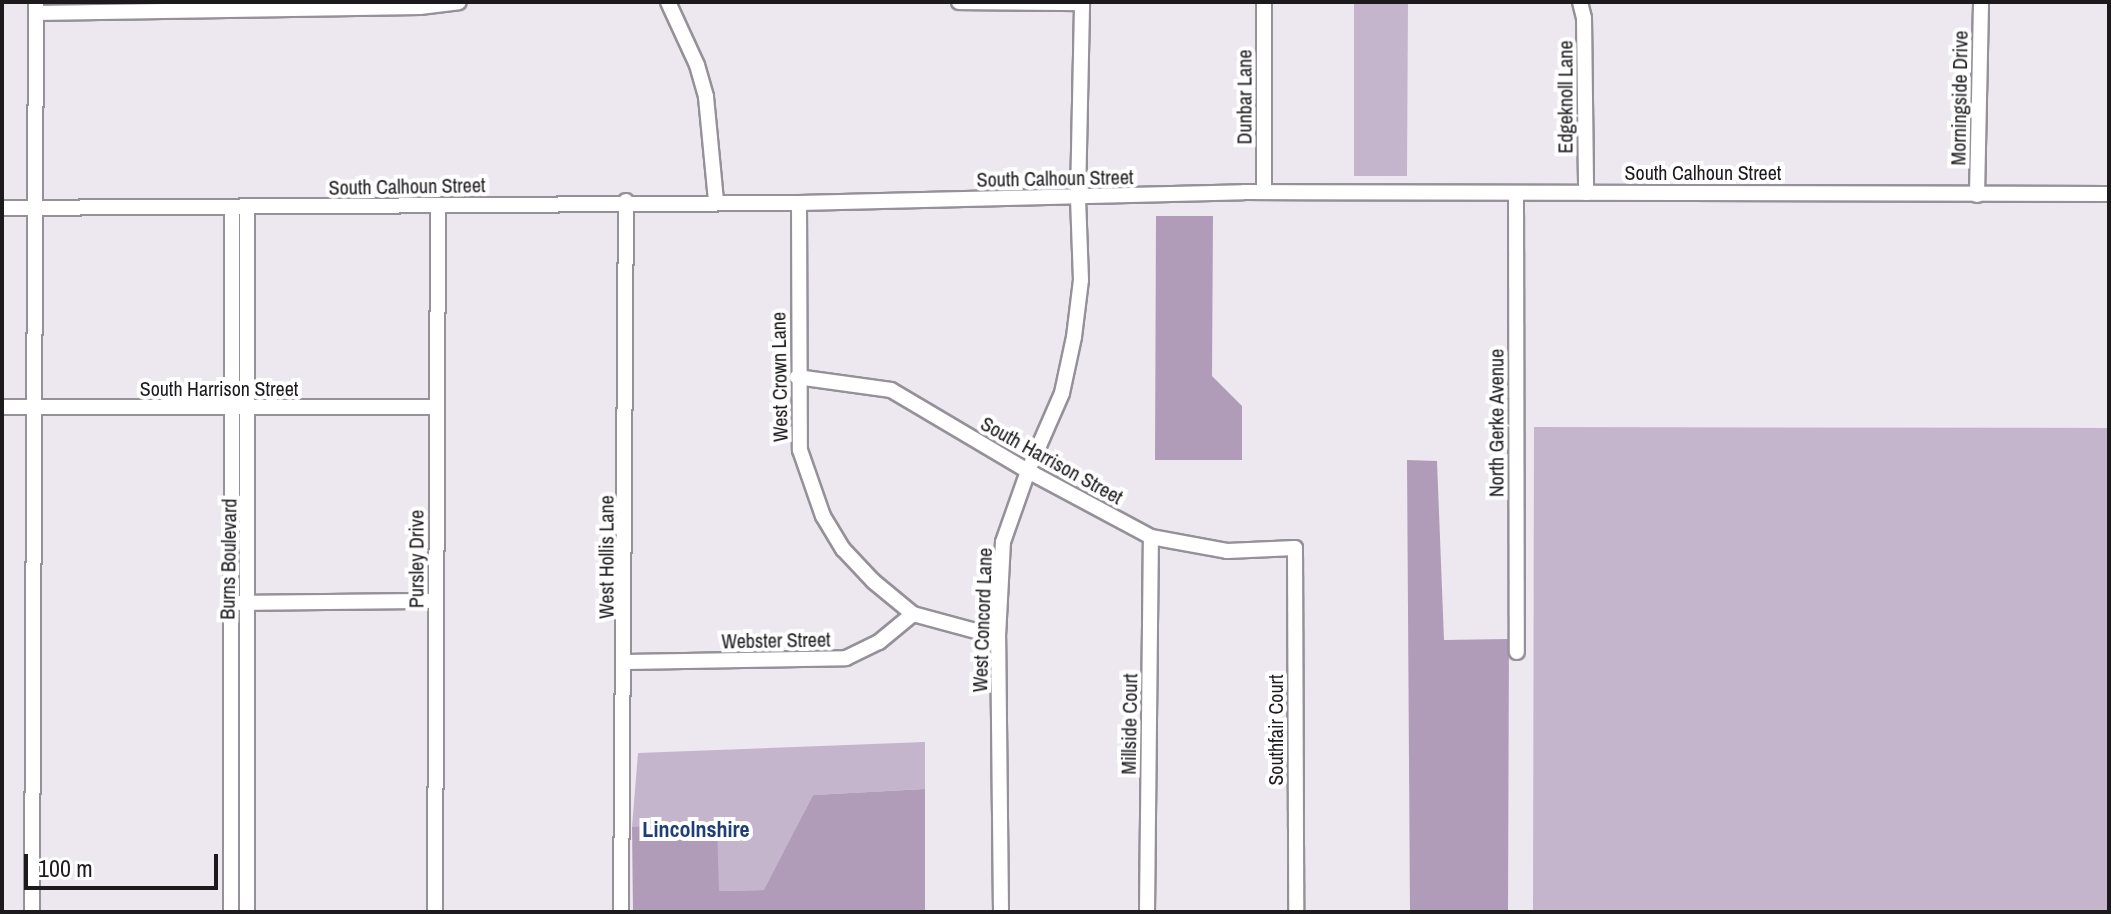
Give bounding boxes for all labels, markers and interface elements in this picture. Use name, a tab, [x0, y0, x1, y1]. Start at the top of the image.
street label: Morningside Drive	[1946, 30, 1972, 166]
street label: Edgeknoll Lane	[1553, 40, 1577, 154]
street label: Dunbar Lane	[1232, 50, 1256, 144]
street label: South Calhoun Street	[1625, 160, 1781, 184]
street label: South Calhoun Street	[976, 165, 1134, 191]
street label: South Calhoun Street	[328, 173, 486, 199]
street label: West Crown Lane	[766, 312, 792, 442]
street label: North Gerke Avenue	[1484, 348, 1508, 498]
street label: South Harrison Street	[140, 376, 298, 400]
street label: South Harrison Street	[977, 411, 1127, 509]
street label: West Hollis Lane	[594, 495, 618, 619]
street label: Burns Boulevard	[215, 498, 241, 620]
street label: Pursley Drive	[404, 510, 428, 608]
street label: West Concord Lane	[967, 547, 997, 693]
street label: Webster Street	[721, 627, 831, 653]
street label: Millside Court	[1116, 673, 1142, 775]
street label: Southfair Court	[1263, 674, 1287, 786]
district label: Lincolnshire	[642, 817, 750, 843]
scale bar	[28, 838, 222, 888]
text: 100 m	[38, 852, 93, 884]

